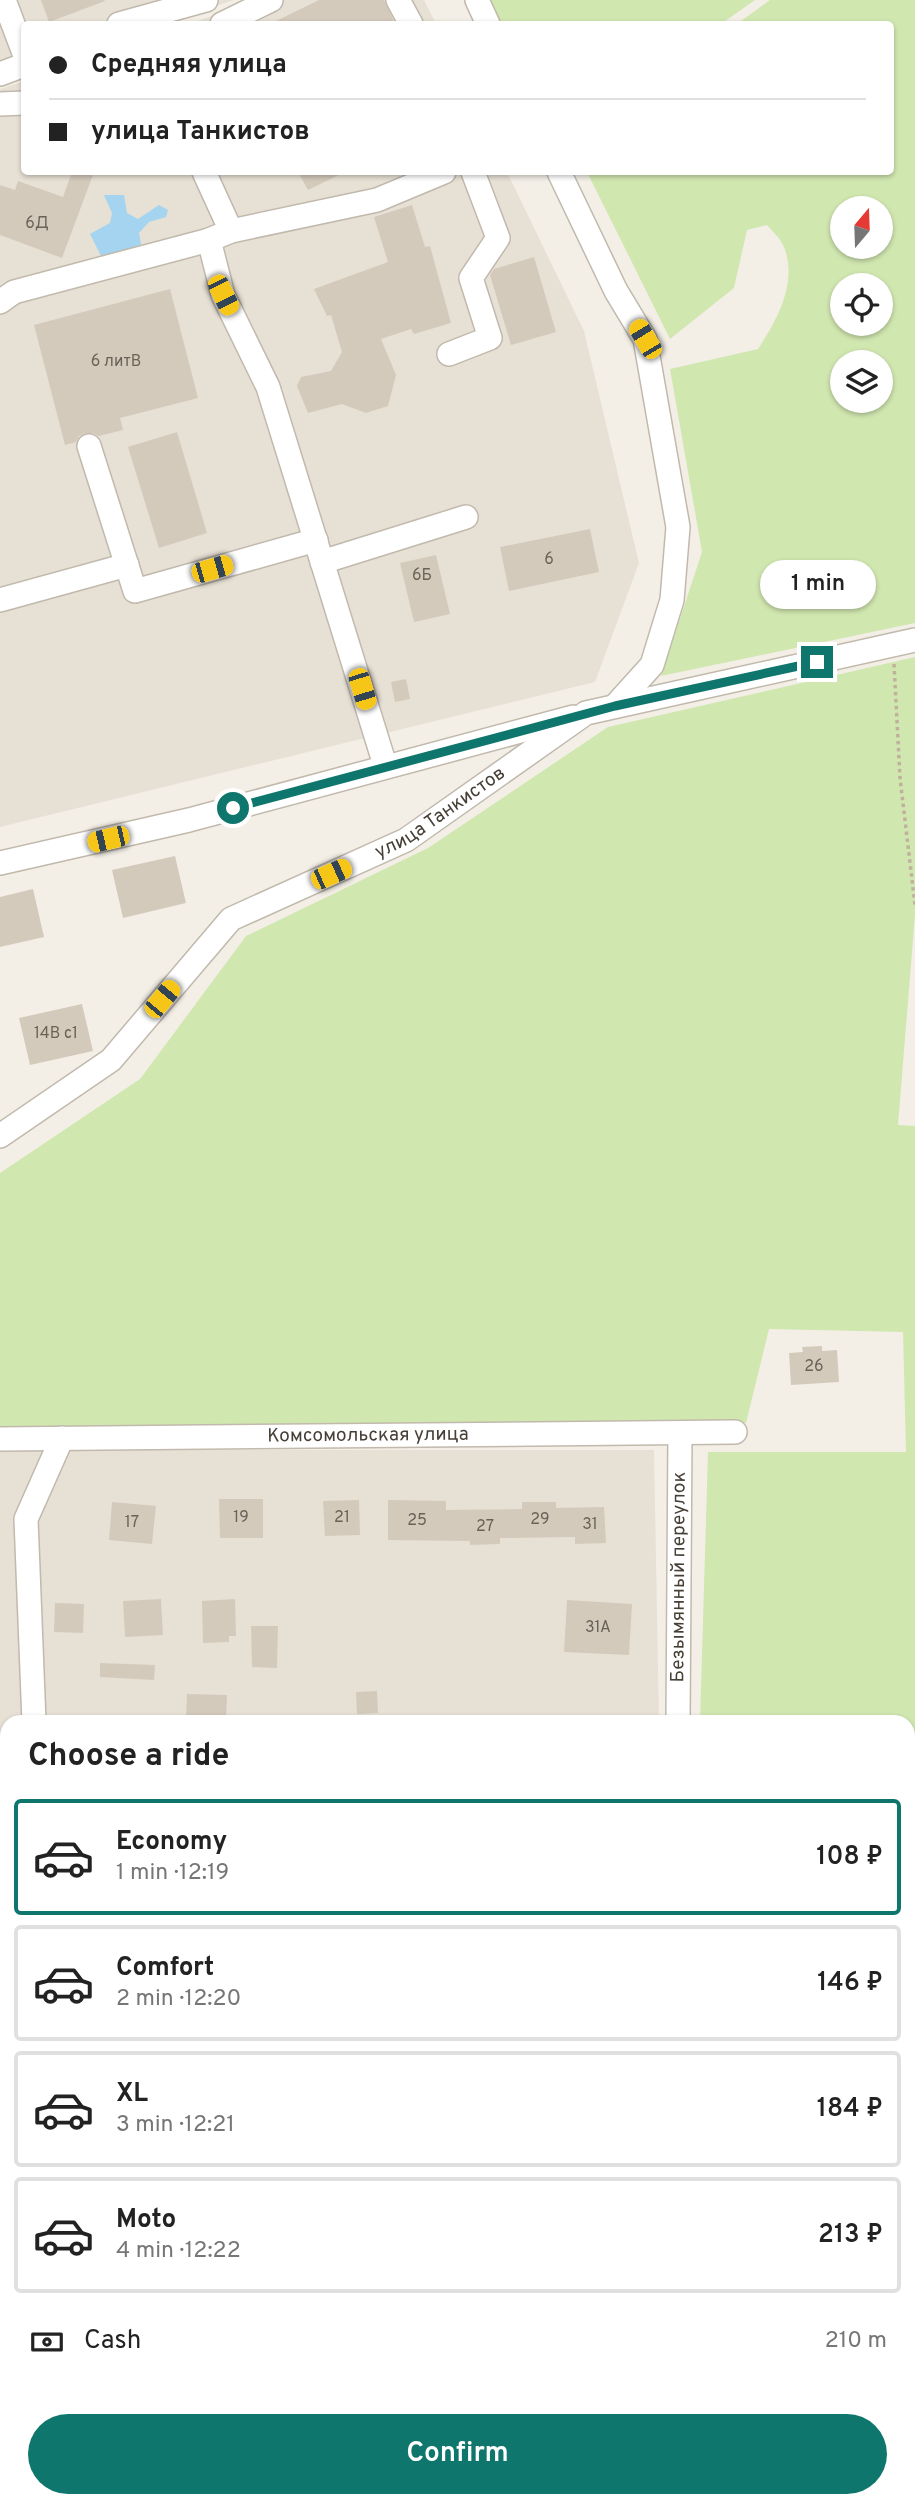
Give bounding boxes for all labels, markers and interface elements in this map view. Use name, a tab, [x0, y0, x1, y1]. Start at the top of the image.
text: Средняя улица	[91, 49, 287, 82]
text: улица Танкистов	[91, 116, 310, 149]
north arrow	[830, 196, 892, 259]
map controls	[830, 196, 893, 413]
house number: 6Д	[25, 214, 49, 234]
car	[205, 272, 242, 318]
button: locate	[830, 273, 893, 336]
car	[626, 316, 665, 362]
button: layers	[830, 350, 893, 413]
house number: 6 литВ	[91, 352, 141, 372]
house number: 6	[544, 550, 554, 570]
car	[189, 553, 236, 585]
callout: 1 min	[759, 560, 875, 610]
house number: 6Б	[412, 566, 432, 586]
text: 1 min	[791, 570, 845, 599]
route end	[801, 646, 833, 678]
car	[346, 666, 379, 712]
street label: улица Танкистов	[371, 761, 510, 864]
route start	[217, 792, 249, 824]
car	[86, 824, 131, 854]
car	[308, 856, 355, 892]
car	[141, 976, 184, 1022]
house number: 14В с1	[34, 1024, 78, 1044]
house number: 26	[804, 1357, 824, 1377]
street label: Комсомольская улица	[267, 1423, 469, 1448]
street label: Безымянный переулок	[666, 1471, 692, 1682]
house number: 19	[233, 1508, 249, 1528]
house number: 21	[334, 1508, 350, 1528]
house number: 29	[530, 1510, 550, 1530]
house number: 25	[407, 1511, 427, 1531]
house number: 17	[125, 1513, 139, 1533]
house number: 31	[582, 1515, 598, 1535]
house number: 27	[476, 1517, 494, 1537]
house number: 31А	[585, 1618, 611, 1638]
text: Choose a ride	[28, 1737, 229, 1777]
icon: car	[32, 1826, 95, 1889]
text: Economy	[116, 1826, 227, 1859]
text: 108 ₽	[816, 1841, 883, 1874]
text: 1 min · 12:19	[116, 1859, 229, 1888]
icon: car	[32, 1952, 95, 2015]
text: Comfort	[116, 1952, 214, 1985]
text: 146 ₽	[817, 1967, 883, 2000]
text: 2 min · 12:20	[116, 1985, 241, 2014]
icon: car	[32, 2078, 95, 2141]
text: XL	[116, 2078, 148, 2111]
text: 184 ₽	[817, 2093, 883, 2126]
text: 3 min · 12:21	[116, 2111, 235, 2140]
icon: car	[32, 2204, 95, 2267]
text: Moto	[116, 2204, 176, 2237]
text: 213 ₽	[818, 2219, 883, 2252]
text: 4 min · 12:22	[116, 2237, 241, 2266]
icon: cash	[28, 2323, 66, 2361]
text: Cash	[84, 2325, 141, 2358]
text: 210 m	[825, 2327, 887, 2356]
button: Confirm	[28, 2414, 887, 2494]

